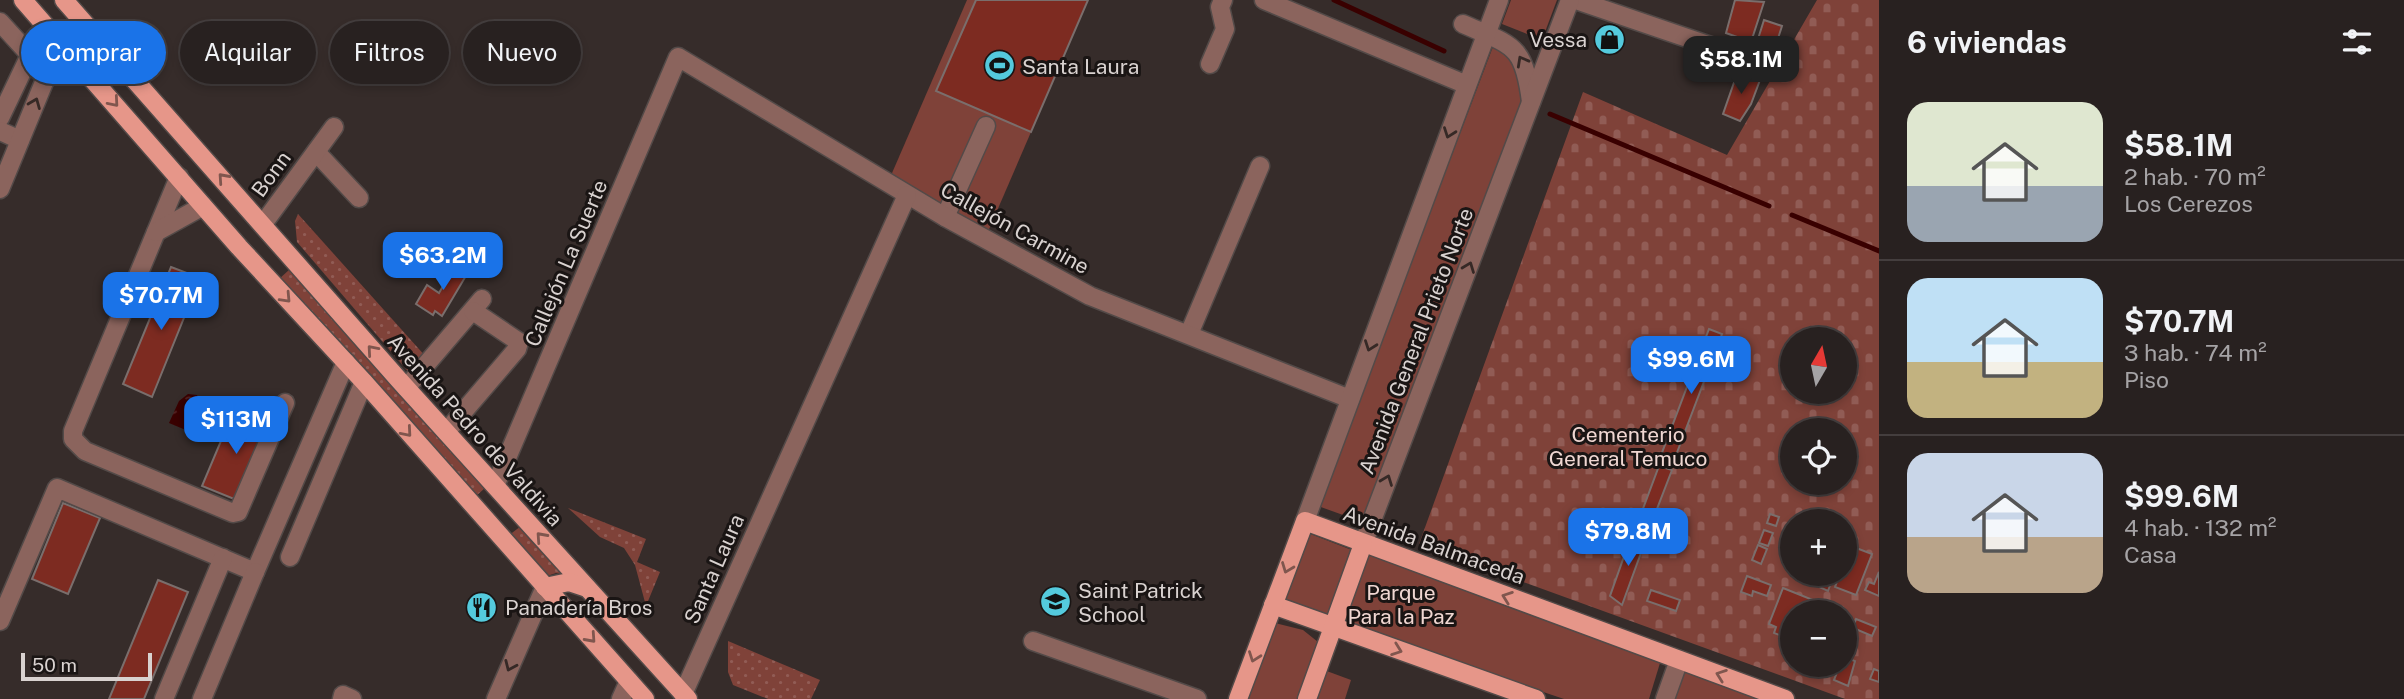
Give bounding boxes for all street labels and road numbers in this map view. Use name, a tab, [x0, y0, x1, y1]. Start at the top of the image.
street label: Bonn	[246, 146, 296, 202]
street label: Callejón La Suerte	[520, 176, 612, 350]
street label: Callejón Carmine	[936, 177, 1094, 279]
street label: Avenida General Prieto Norte	[1354, 204, 1478, 478]
street label: Avenida Pedro de Valdivia	[382, 329, 568, 531]
street label: Avenida Balmaceda	[1340, 500, 1528, 590]
street label: Santa Laura	[679, 510, 749, 628]

